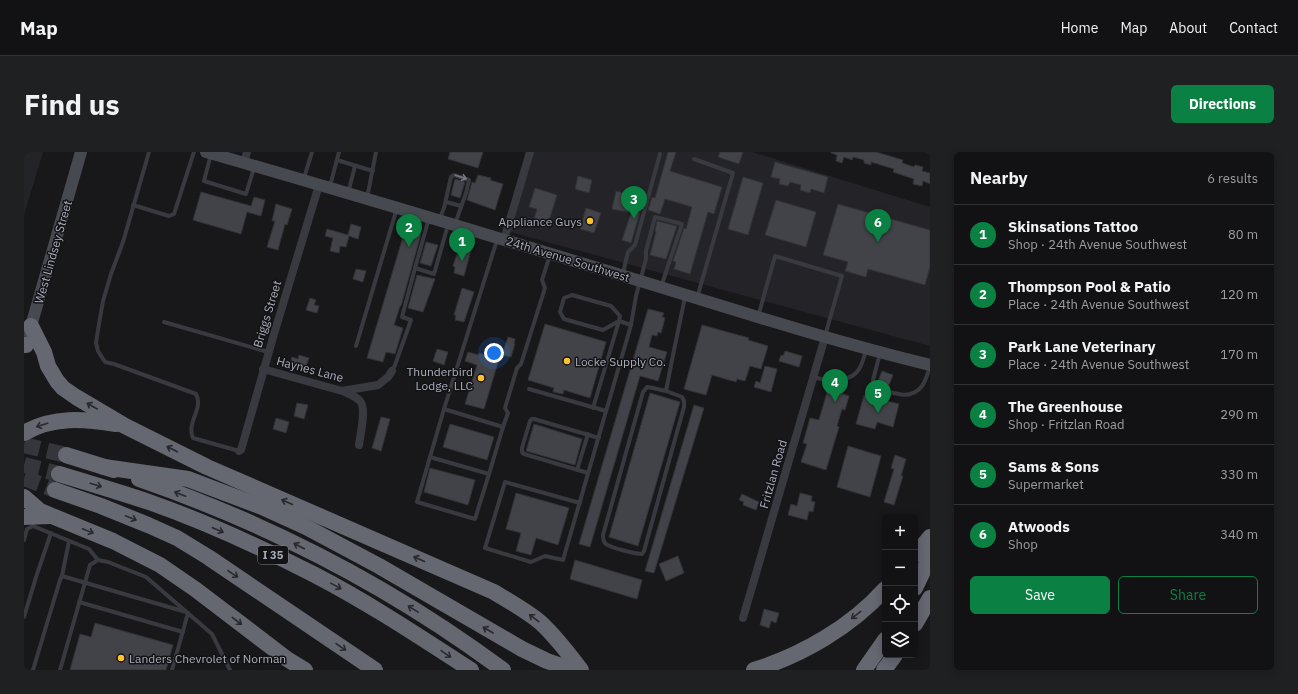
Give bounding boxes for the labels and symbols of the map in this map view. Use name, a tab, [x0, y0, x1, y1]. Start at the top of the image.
one-way arrow	[455, 174, 468, 181]
pin: 3	[621, 186, 647, 219]
street label: West Lindsey Street	[31, 199, 75, 305]
pin: 6	[865, 209, 891, 242]
pin: 2	[396, 214, 422, 247]
place label: Appliance Guys	[499, 214, 582, 229]
marker: Appliance Guys	[585, 216, 595, 226]
pin: 1	[449, 228, 475, 261]
street label: 24th Avenue Southwest	[504, 233, 632, 285]
street label: Briggs Street	[250, 279, 284, 349]
your location	[484, 343, 504, 363]
street label: Haynes Lane	[275, 353, 346, 385]
place label: Locke Supply Co.	[575, 354, 666, 369]
marker: Locke Supply Co.	[562, 356, 572, 366]
place label: Thunderbird Lodge, LLC	[406, 364, 474, 393]
pin: 4	[822, 369, 848, 402]
marker: Thunderbird Lodge, LLC	[476, 373, 486, 383]
pin: 5	[865, 380, 891, 413]
one-way arrow	[86, 402, 98, 410]
one-way arrow	[36, 422, 49, 429]
street label: Fritzlan Road	[756, 438, 790, 510]
one-way arrow	[166, 445, 178, 452]
one-way arrow	[90, 482, 103, 489]
one-way arrow	[175, 490, 187, 497]
one-way arrow	[281, 497, 293, 505]
one-way arrow	[125, 515, 137, 522]
one-way arrow	[81, 527, 93, 535]
one-way arrow	[212, 527, 224, 534]
one-way arrow	[293, 542, 305, 549]
road number: I 35	[258, 546, 288, 564]
one-way arrow	[413, 554, 425, 562]
one-way arrow	[227, 570, 238, 578]
one-way arrow	[329, 583, 341, 590]
one-way arrow	[407, 605, 419, 613]
one-way arrow	[851, 611, 862, 620]
one-way arrow	[529, 614, 540, 622]
one-way arrow	[232, 617, 243, 626]
one-way arrow	[482, 625, 494, 633]
one-way arrow	[335, 643, 346, 651]
one-way arrow	[440, 650, 451, 658]
place label: Landers Chevrolet of Norman	[129, 651, 286, 666]
marker: Landers Chevrolet of Norman	[116, 653, 126, 663]

